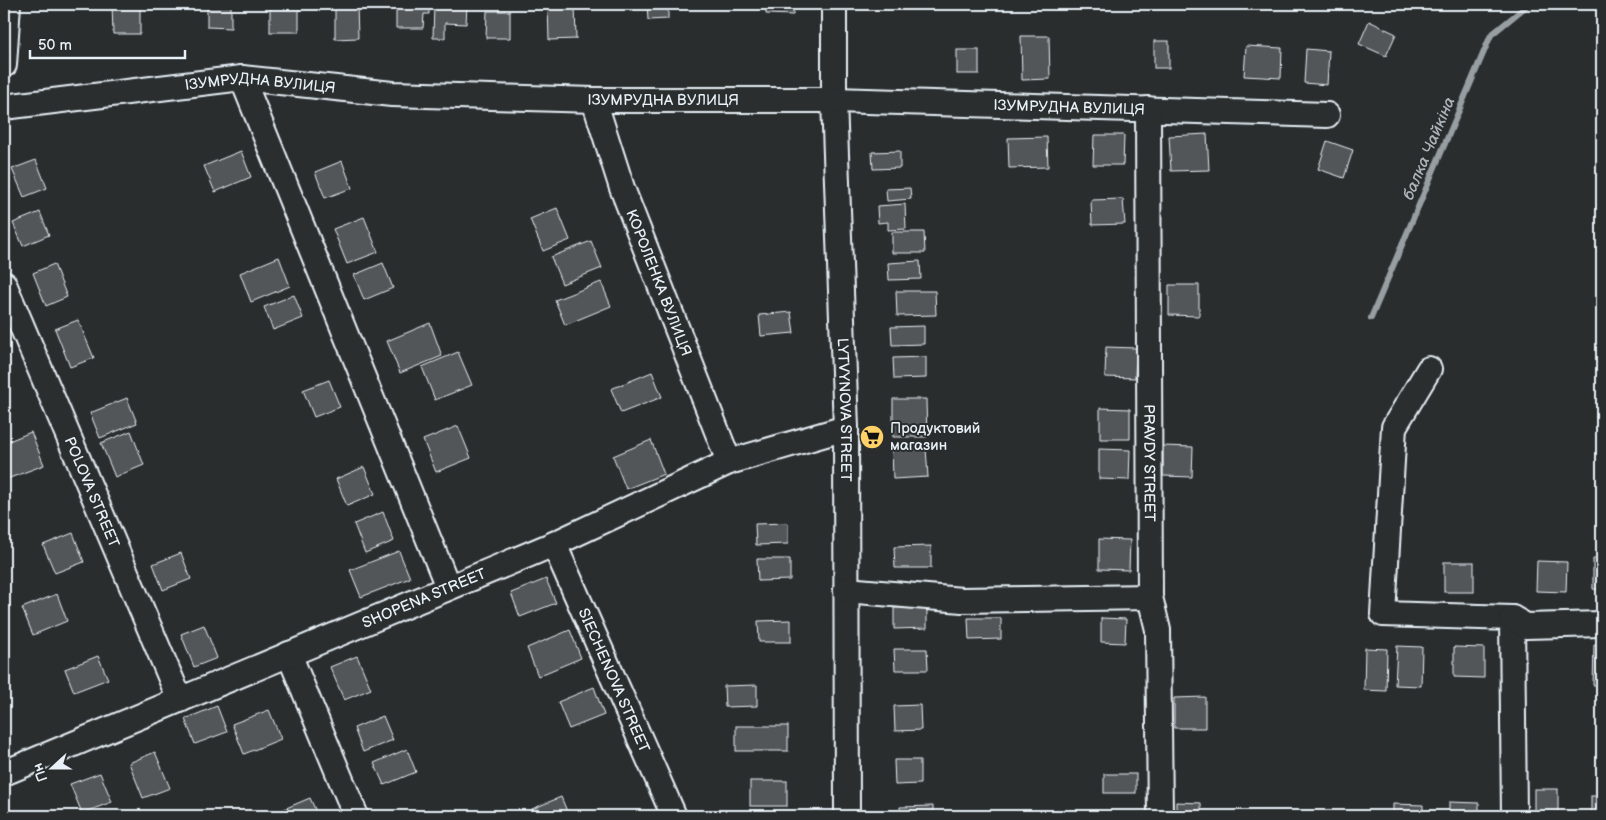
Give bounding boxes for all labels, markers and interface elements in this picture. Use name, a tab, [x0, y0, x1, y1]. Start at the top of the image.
scale bar	[30, 28, 185, 60]
text: 50 m	[38, 36, 72, 55]
street label: ІЗУМРУДНА ВУЛИЦЯ	[184, 69, 336, 98]
street label: ІЗУМРУДНА ВУЛИЦЯ	[587, 91, 739, 110]
water label: балка Чайкіна	[1399, 94, 1460, 203]
street label: ІЗУМРУДНА ВУЛИЦЯ	[993, 96, 1145, 119]
street label: КОРОЛЕНКА ВУЛИЦЯ	[621, 207, 696, 359]
street label: LYTVYNOVA STREET	[833, 338, 855, 482]
street label: PRAVDY STREET	[1139, 404, 1159, 522]
place label: Продуктовий магазин	[890, 419, 980, 455]
supermarket icon: Продуктовий магазин	[859, 424, 885, 450]
street label: POLOVA STREET	[60, 434, 123, 551]
street label: SHOPENA STREET	[360, 564, 489, 633]
street label: SIECHENOVA STREET	[574, 605, 654, 756]
north arrow	[28, 742, 78, 792]
text: Пн	[29, 761, 52, 784]

